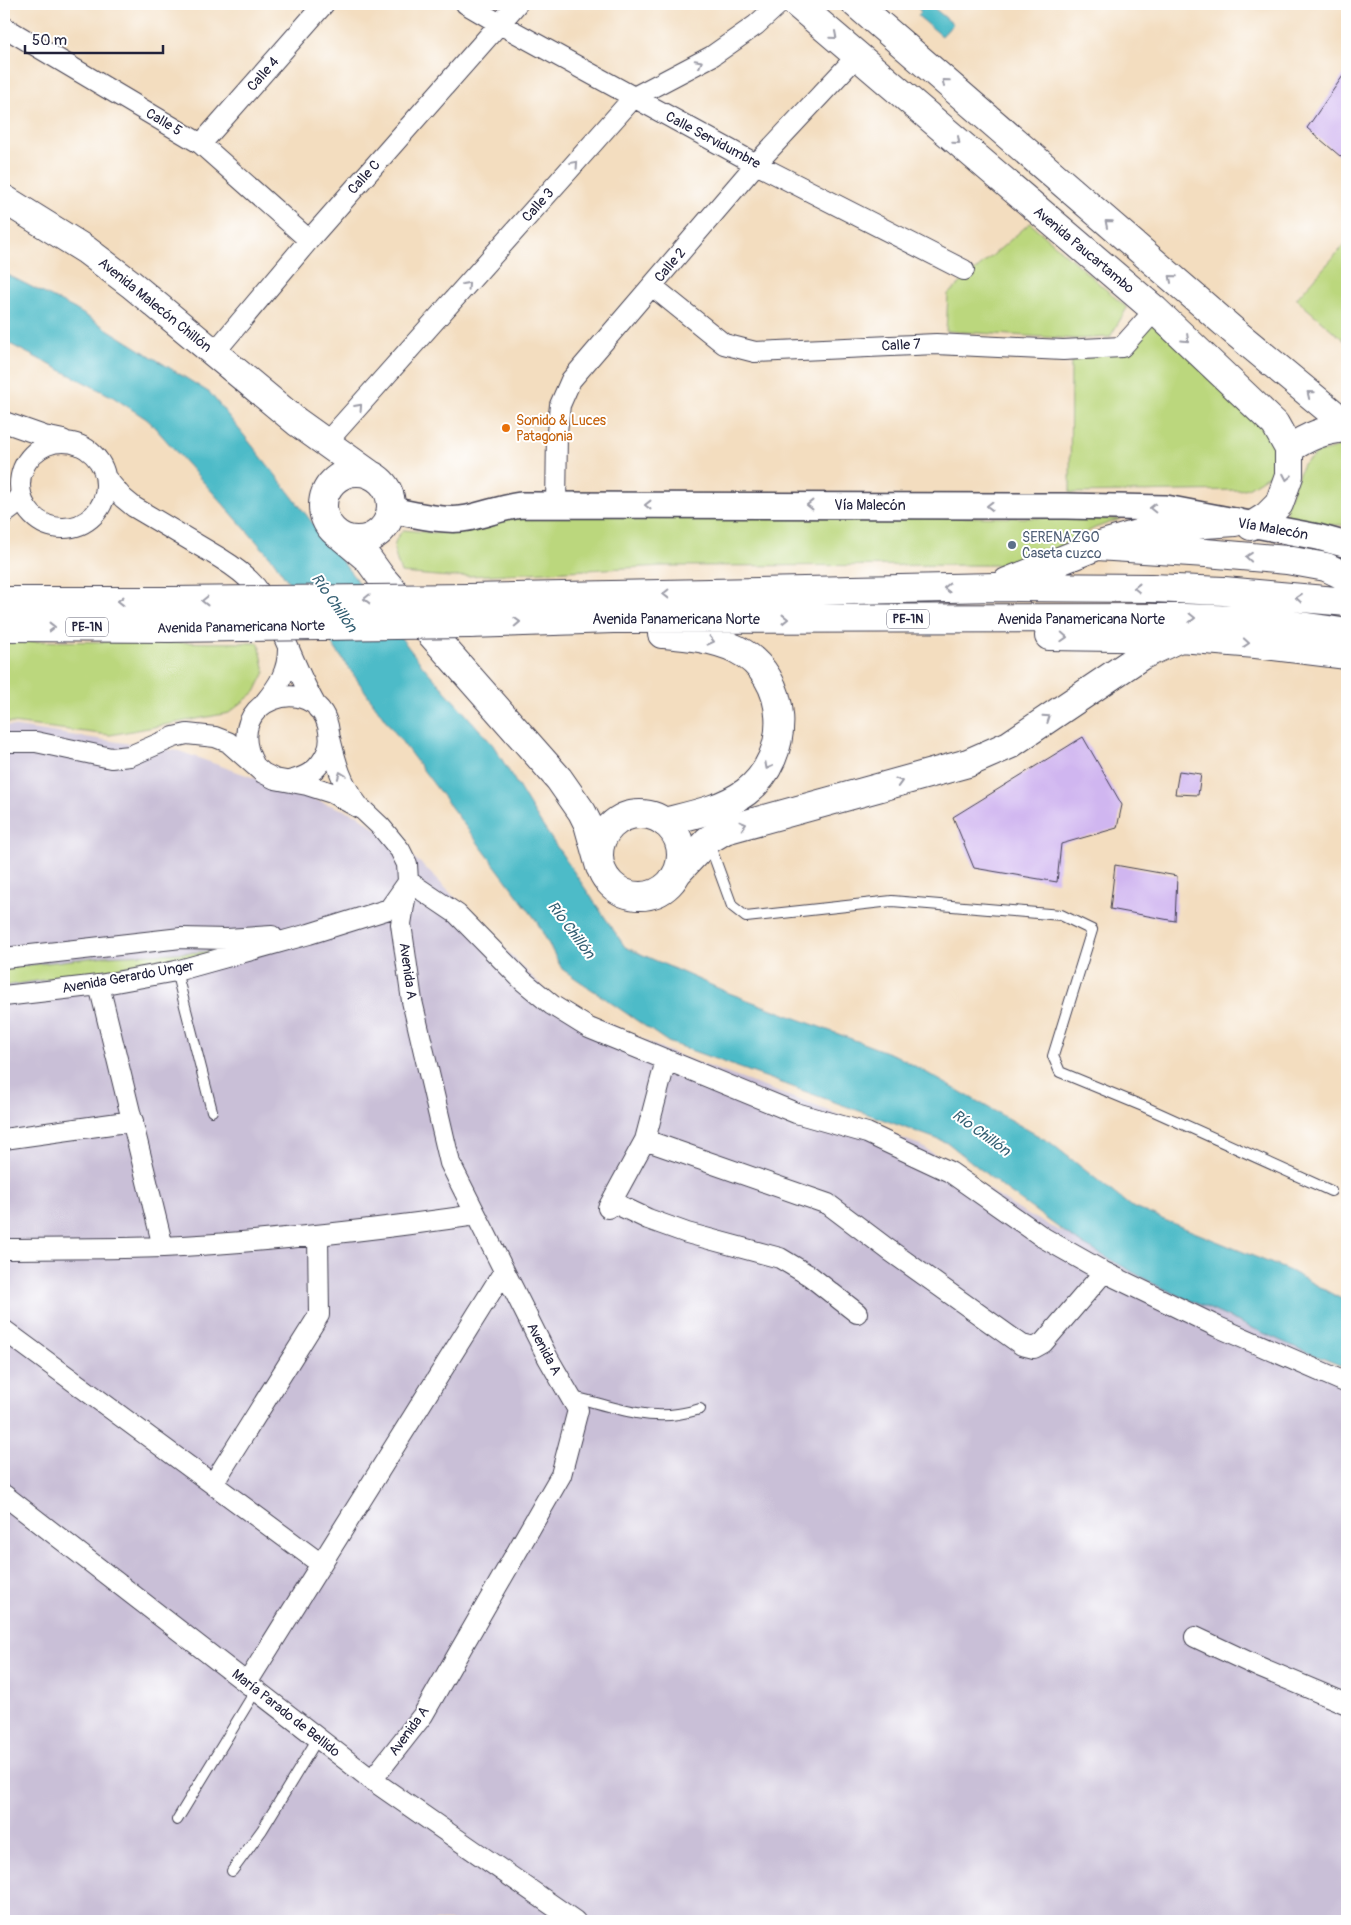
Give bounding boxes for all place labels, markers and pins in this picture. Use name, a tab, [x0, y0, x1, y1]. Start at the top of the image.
place label: Sonido & Luces Patagonia	[516, 412, 607, 445]
marker: Sonido & Luces Patagonia	[500, 422, 512, 434]
place label: SERENAZGO Caseta cuzco	[1022, 529, 1102, 562]
marker: SERENAZGO Caseta cuzco	[1006, 539, 1018, 551]

